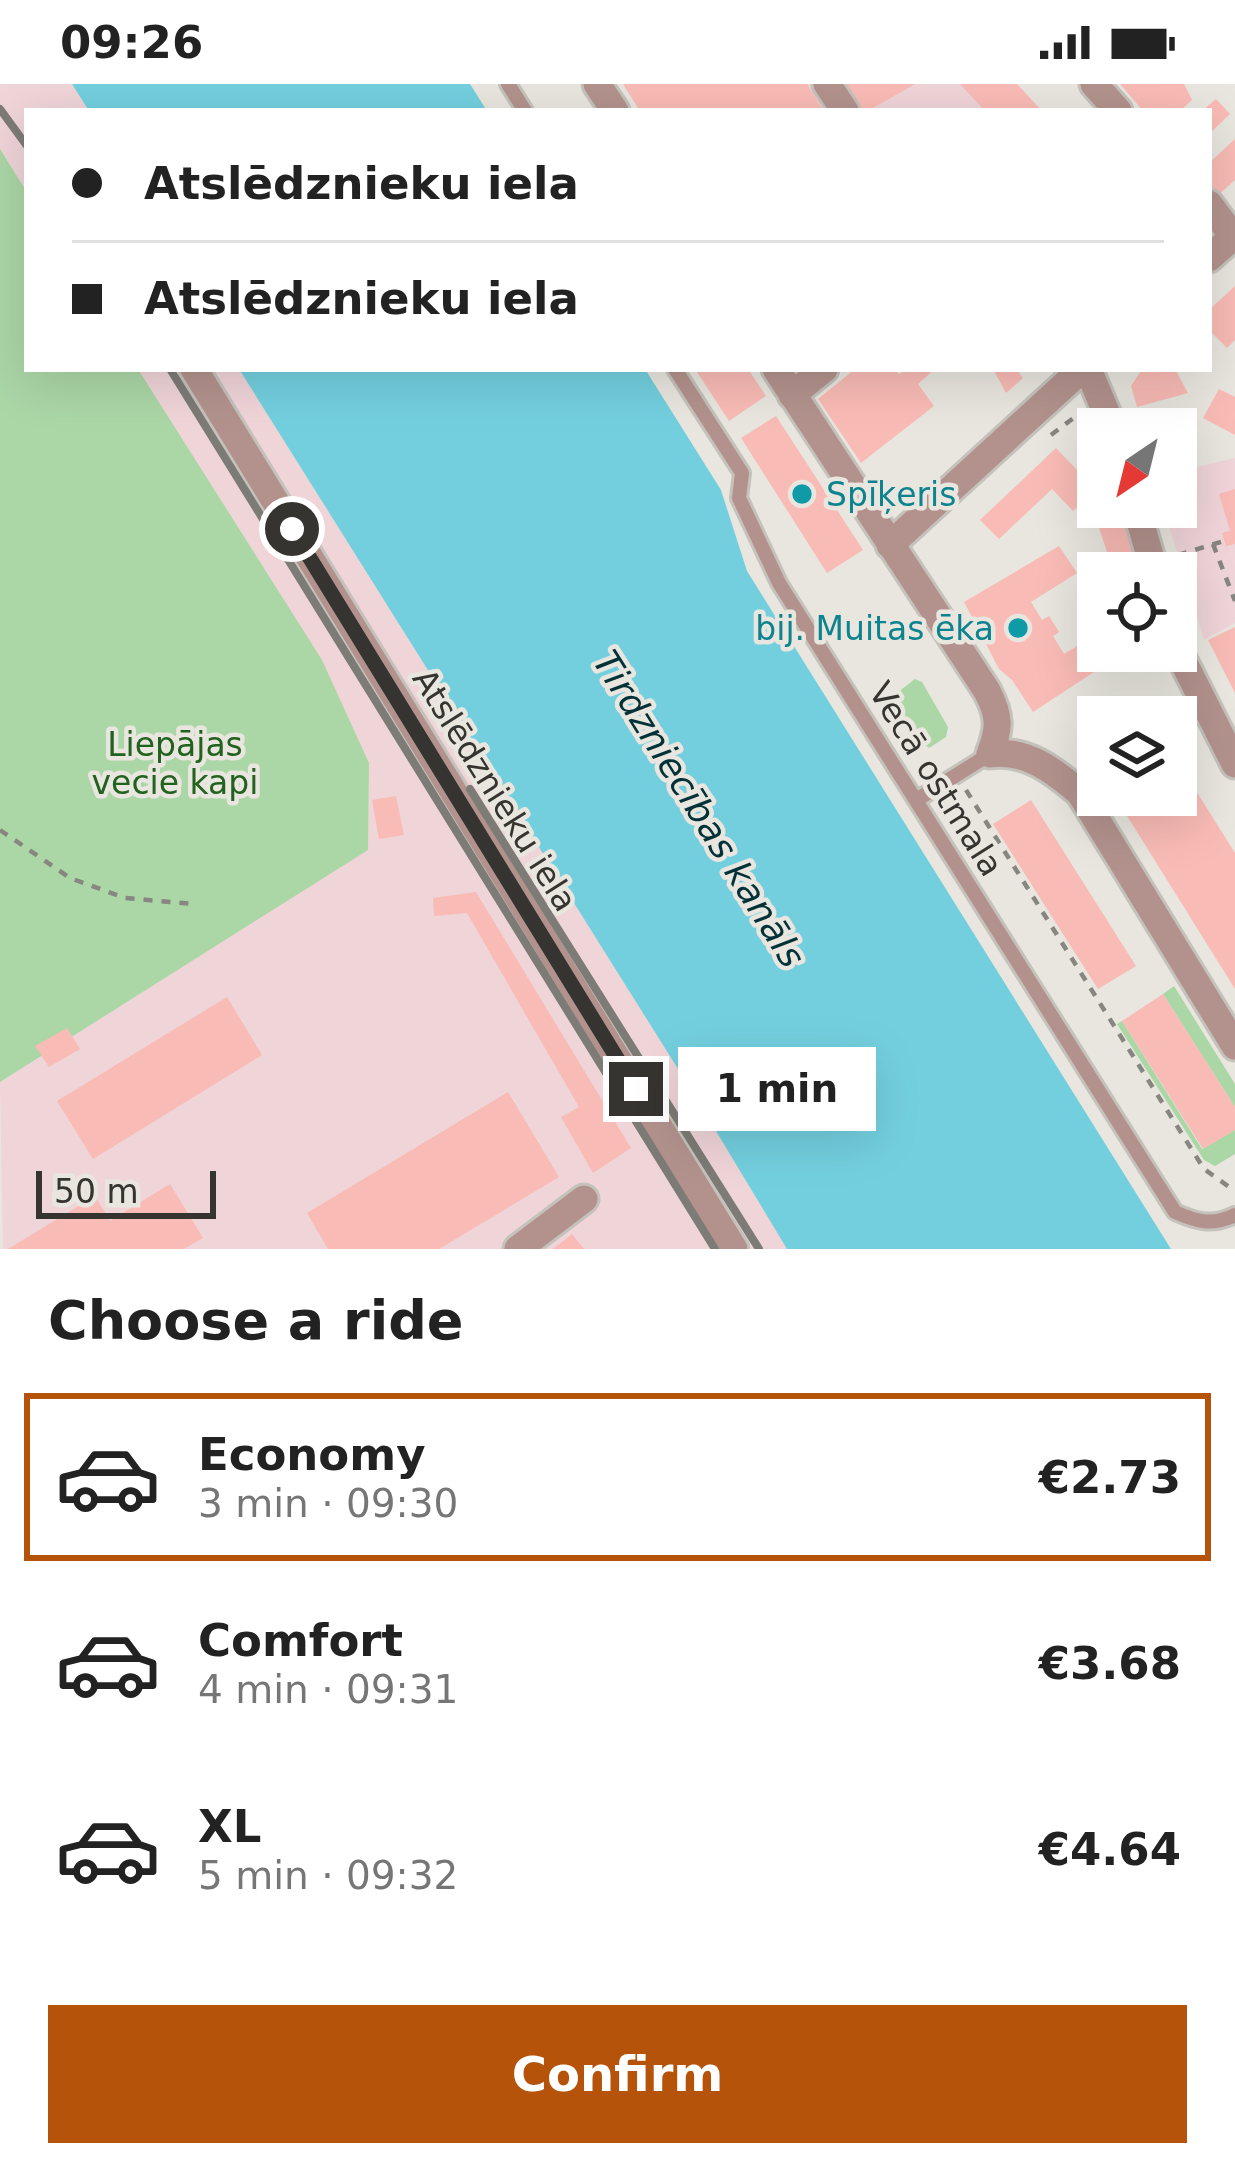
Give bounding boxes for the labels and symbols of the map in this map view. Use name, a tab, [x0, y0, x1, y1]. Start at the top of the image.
north arrow	[1077, 408, 1197, 528]
place label: Spīķeris	[826, 475, 956, 514]
marker: Spīķeris	[789, 481, 815, 507]
route start	[265, 502, 319, 556]
place label: bij. Muitas ēka	[755, 609, 994, 648]
marker: bij. Muitas ēka	[1005, 615, 1031, 641]
water label: Tirdzniecības kanāls	[585, 643, 813, 975]
street label: Atslēdznieku iela	[405, 662, 585, 918]
street label: Vecā ostmala	[861, 675, 1011, 883]
park label: Liepājas vecie kapi	[92, 725, 258, 802]
callout: 1 min	[678, 1047, 876, 1131]
route end	[609, 1062, 663, 1116]
scale bar	[36, 1165, 216, 1218]

